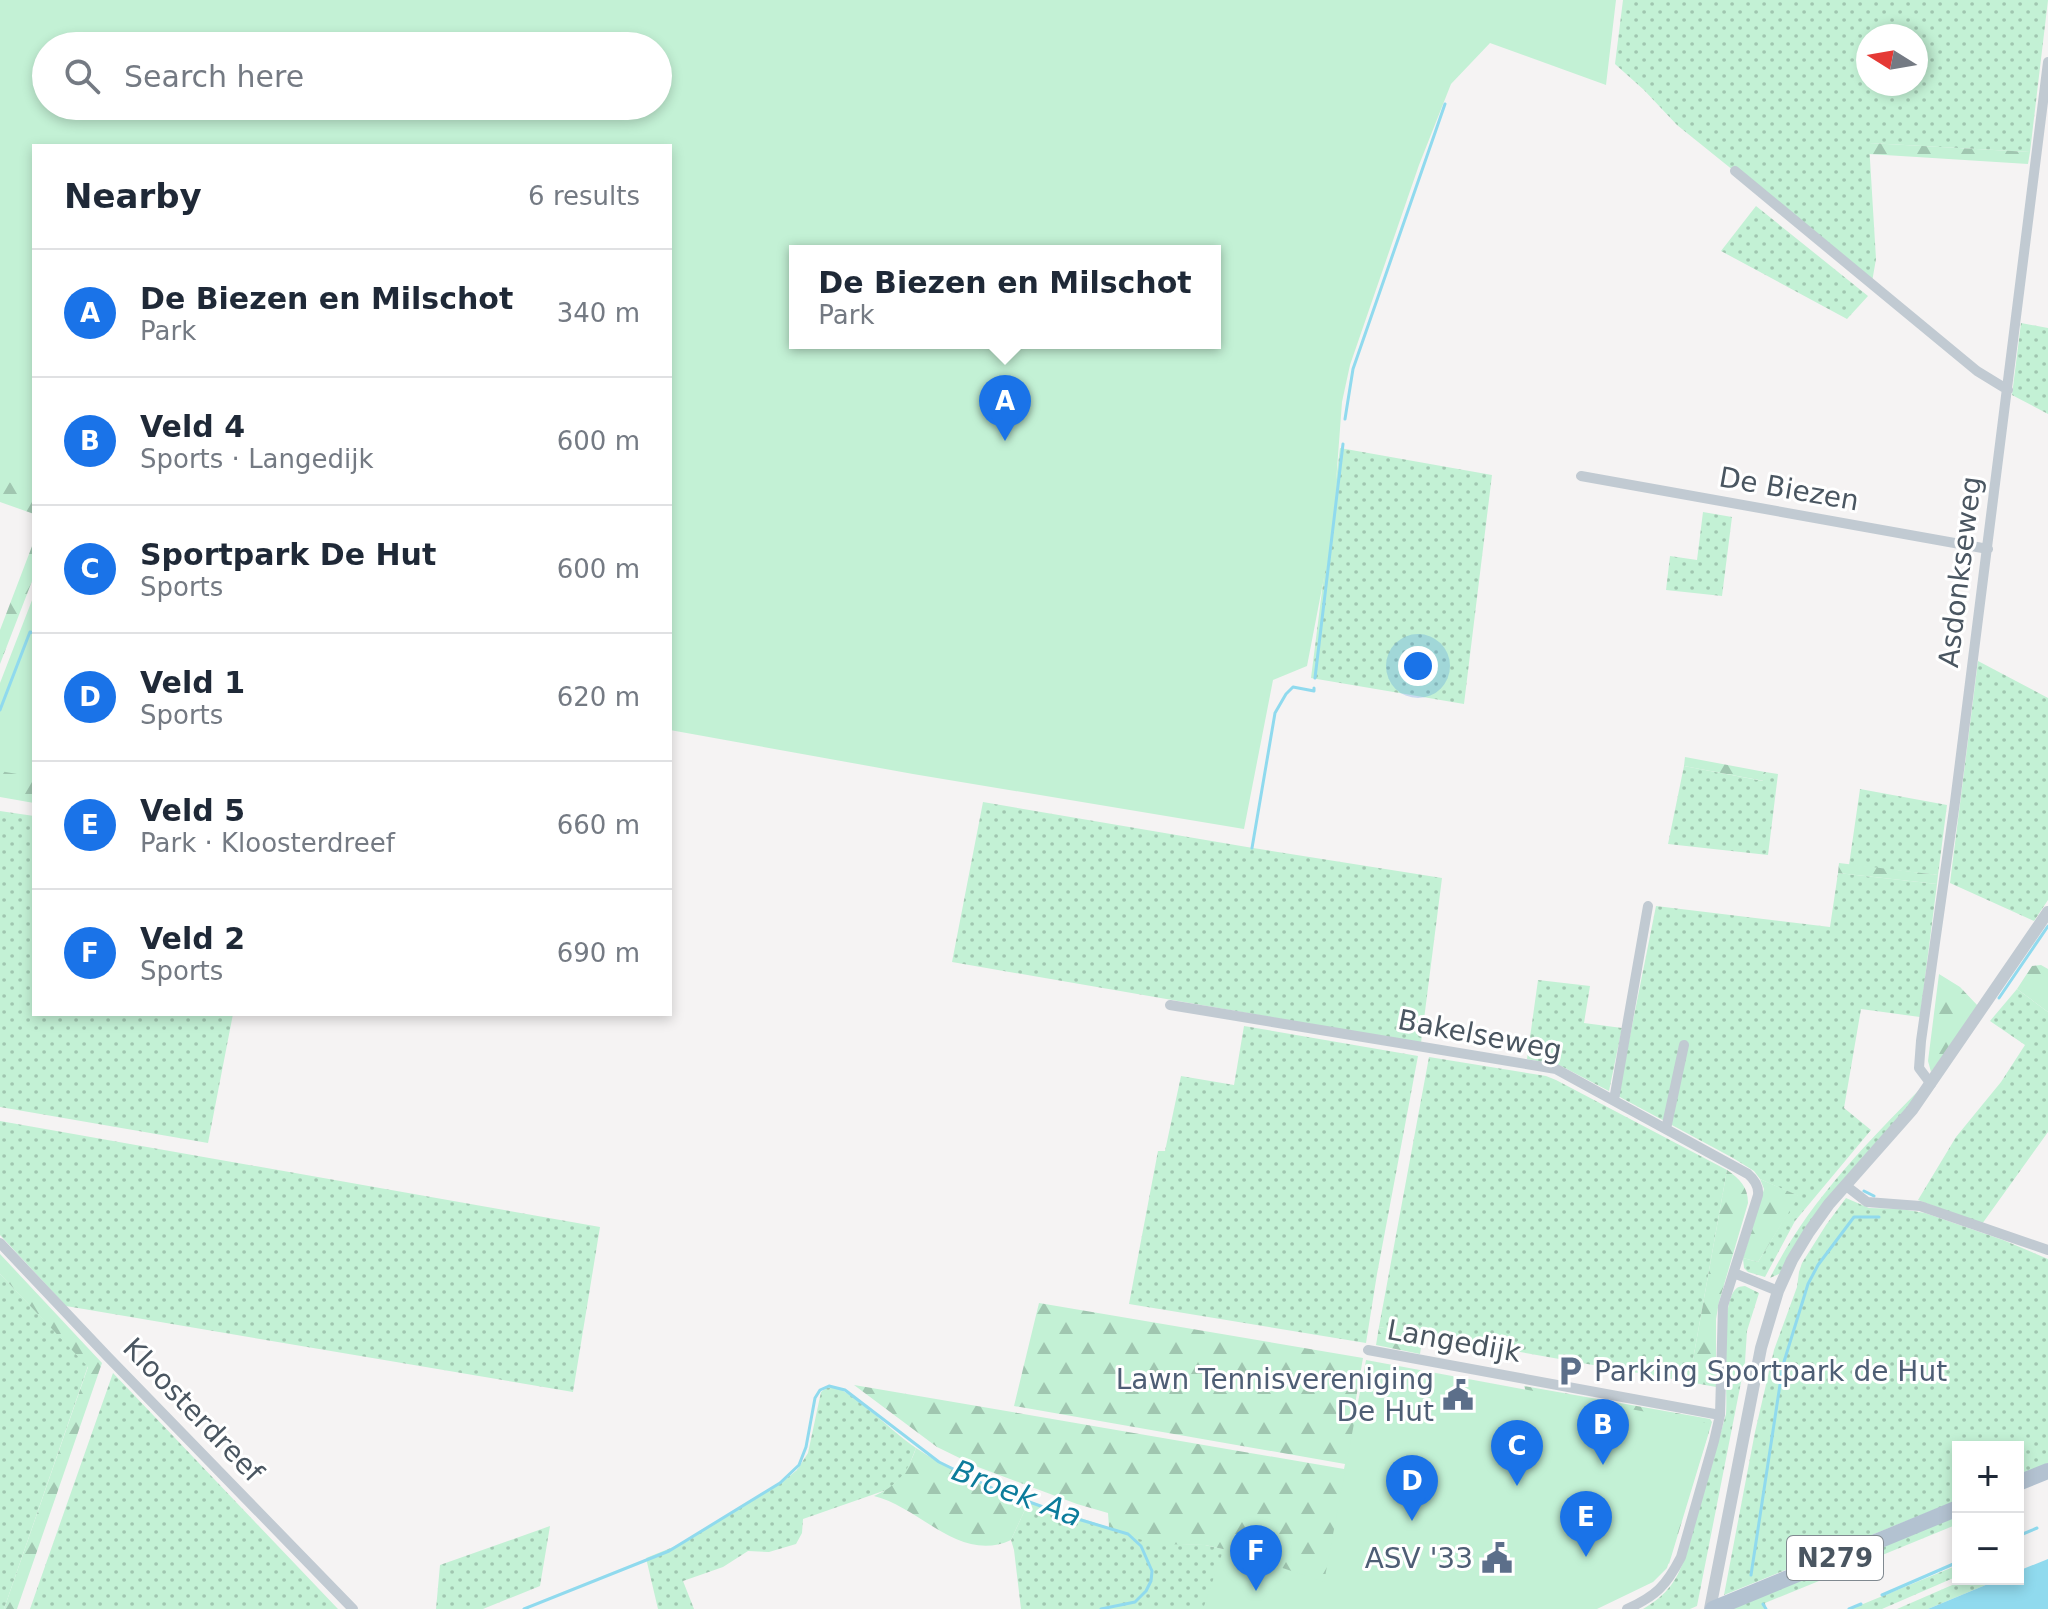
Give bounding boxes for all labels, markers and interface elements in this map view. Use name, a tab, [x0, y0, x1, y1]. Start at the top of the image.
north arrow	[1856, 24, 1928, 96]
search box	[32, 32, 672, 120]
icon: search	[60, 54, 104, 98]
text: Search here	[124, 59, 304, 94]
text: Nearby	[64, 176, 202, 216]
text: 6 results	[528, 181, 640, 211]
popup	[789, 245, 1221, 349]
text: De Biezen en Milschot	[818, 265, 1192, 300]
text: De Biezen en Milschot	[140, 281, 513, 316]
text: A	[80, 298, 100, 328]
text: 340 m	[557, 298, 640, 328]
text: Park	[818, 300, 875, 330]
text: Park	[140, 316, 196, 346]
pin: A	[979, 375, 1031, 441]
text: Veld 4	[140, 409, 245, 444]
text: B	[80, 426, 100, 456]
text: 600 m	[557, 426, 640, 456]
text: Sports · Langedijk	[140, 444, 374, 474]
street label: De Biezen	[1716, 460, 1862, 518]
street label: Asdonkseweg	[1932, 475, 1988, 669]
text: Sportpark De Hut	[140, 537, 436, 572]
text: C	[80, 554, 100, 584]
text: 600 m	[557, 554, 640, 584]
text: Sports	[140, 572, 223, 602]
your location	[1398, 646, 1438, 686]
text: Veld 1	[140, 665, 245, 700]
text: D	[79, 682, 101, 712]
text: 620 m	[557, 682, 640, 712]
text: Sports	[140, 700, 223, 730]
text: Veld 5	[140, 793, 245, 828]
text: E	[81, 810, 99, 840]
text: 660 m	[557, 810, 640, 840]
text: Park · Kloosterdreef	[140, 828, 395, 858]
text: Veld 2	[140, 921, 245, 956]
text: F	[81, 938, 99, 968]
text: 690 m	[557, 938, 640, 968]
text: Sports	[140, 956, 223, 986]
street label: Bakelseweg	[1395, 1003, 1565, 1067]
street label: Langedijk	[1385, 1313, 1524, 1369]
street label: Kloosterdreef	[116, 1331, 271, 1490]
parking icon: Parking Sportpark de Hut	[1553, 1354, 1587, 1388]
place label: Parking Sportpark de Hut	[1594, 1355, 1947, 1388]
place label: Lawn Tennisvereniging De Hut	[1116, 1363, 1434, 1428]
public building icon: Lawn Tennisvereniging De Hut	[1441, 1378, 1475, 1412]
pin: B	[1577, 1399, 1629, 1465]
pin: C	[1491, 1420, 1543, 1486]
map controls	[1952, 1441, 2024, 1585]
button: +	[1952, 1441, 2024, 1513]
water label: Broek Aa	[947, 1452, 1087, 1534]
pin: D	[1386, 1455, 1438, 1521]
pin: E	[1560, 1491, 1612, 1557]
button: −	[1952, 1513, 2024, 1585]
pin: F	[1230, 1525, 1282, 1591]
road number: N279	[1787, 1536, 1883, 1580]
public building icon: ASV '33	[1480, 1541, 1514, 1575]
place label: ASV '33	[1365, 1542, 1473, 1575]

